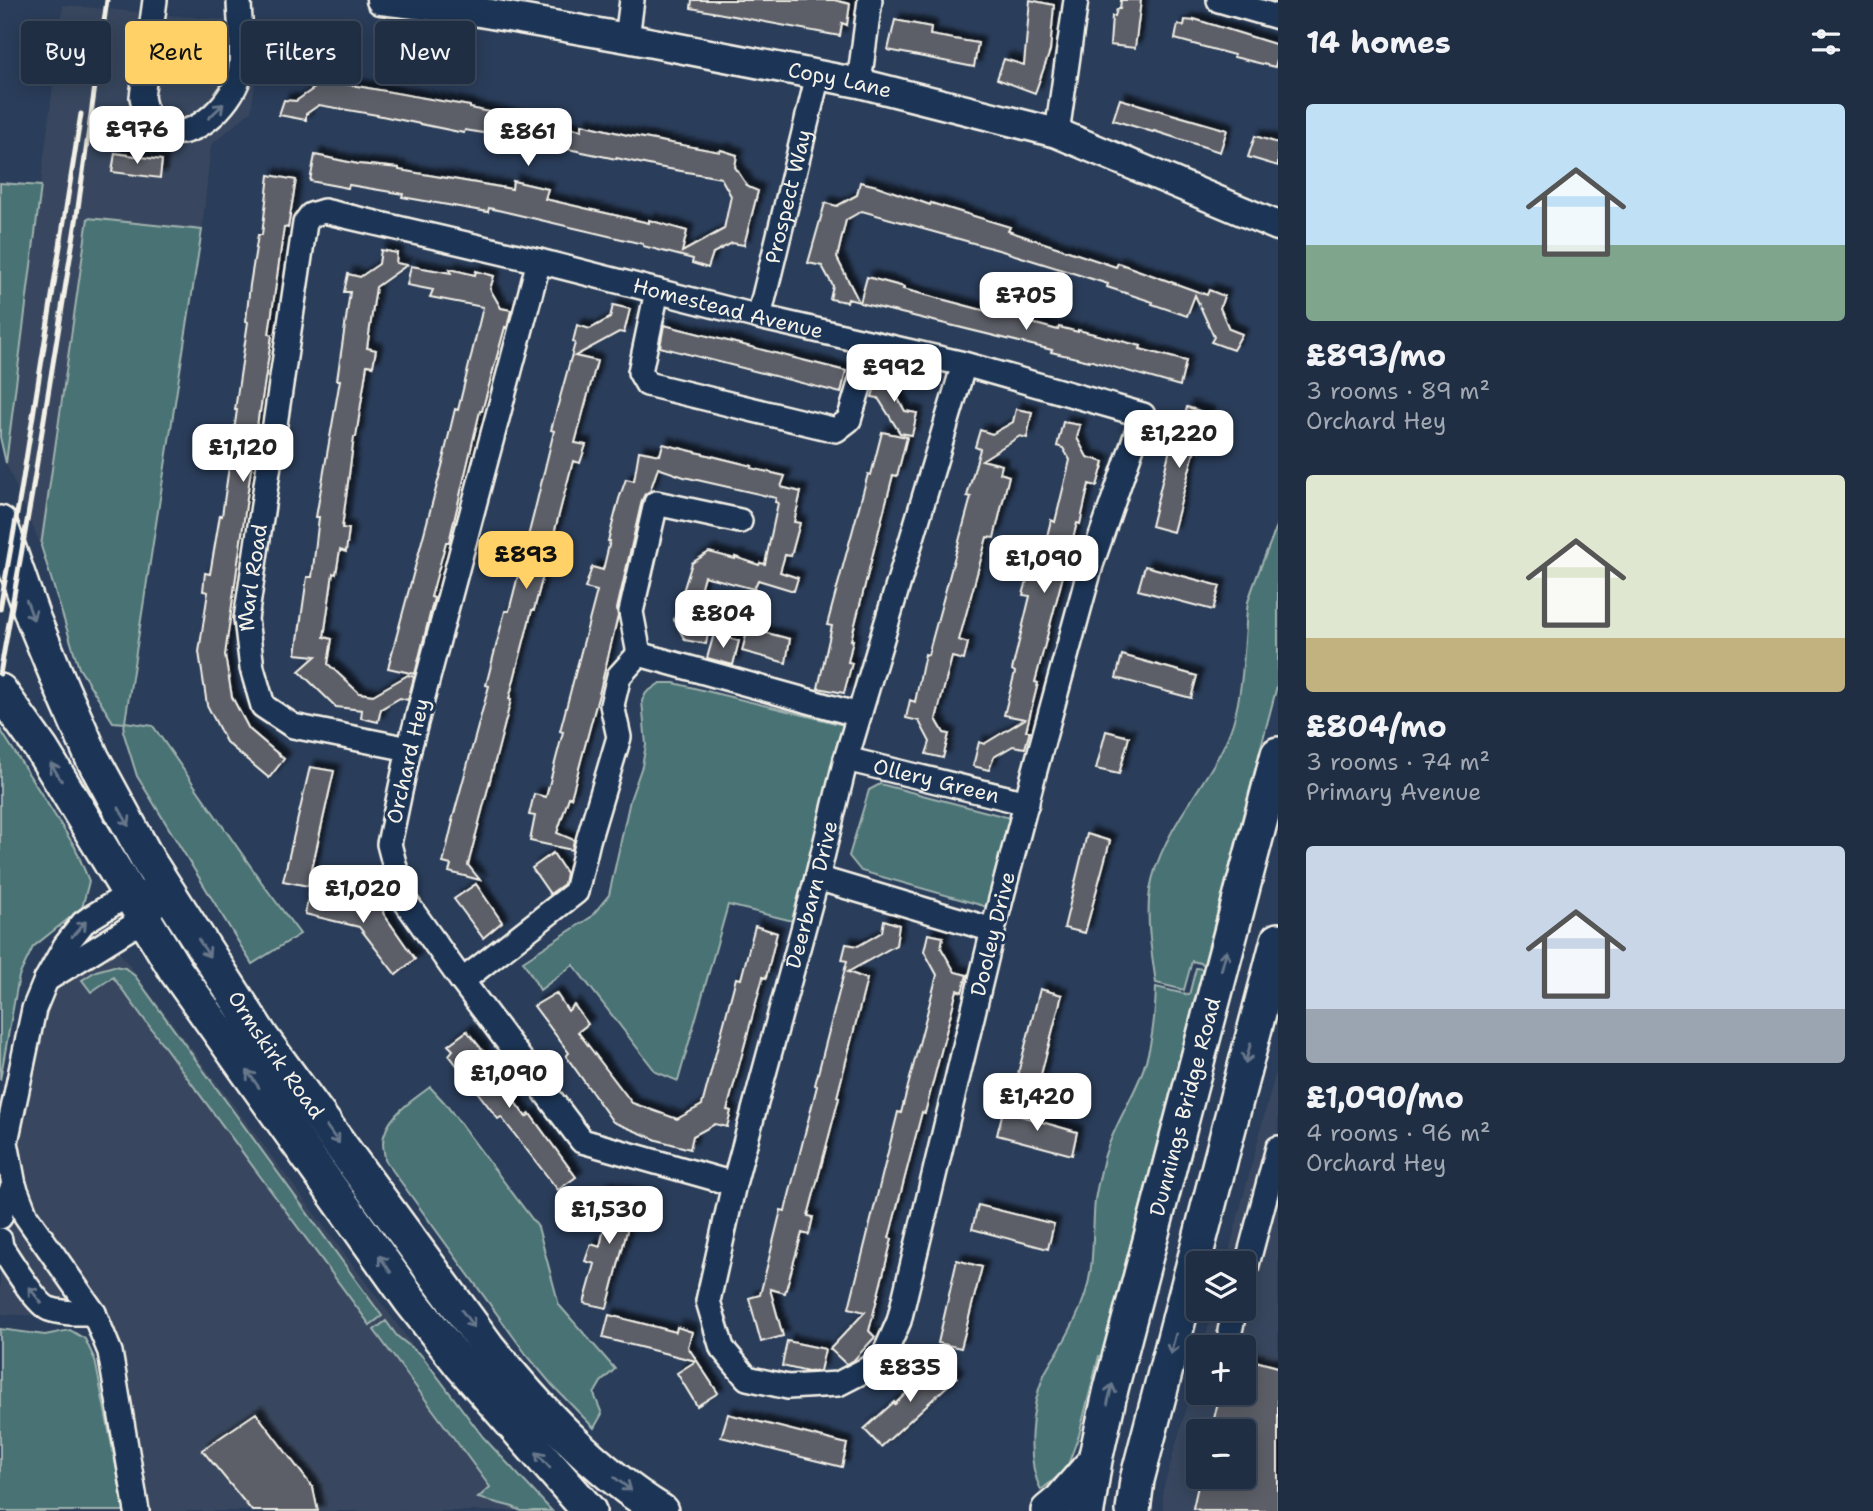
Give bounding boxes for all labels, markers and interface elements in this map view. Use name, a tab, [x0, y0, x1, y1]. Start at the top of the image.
chip: Buy	[21, 21, 111, 84]
chip: Rent	[125, 21, 227, 84]
chip: Filters	[241, 21, 361, 84]
chip: New	[375, 21, 475, 84]
text: 14 homes	[1306, 22, 1451, 63]
icon: filters	[1807, 23, 1845, 61]
street label: Copy Lane	[786, 56, 895, 105]
one-way arrow	[208, 102, 225, 119]
pin: £976	[96, 106, 178, 166]
pin: £861	[487, 108, 569, 168]
text: £976	[105, 114, 169, 144]
text: £861	[500, 116, 556, 146]
street label: Prospect Way	[759, 127, 818, 267]
icon: home	[1513, 149, 1639, 275]
street label: Homestead Avenue	[630, 271, 826, 345]
pin: £705	[985, 272, 1067, 332]
text: £705	[996, 280, 1056, 310]
text: £893/mo	[1306, 335, 1446, 376]
pin: £992	[853, 344, 935, 404]
text: £992	[862, 352, 926, 382]
text: 3 rooms · 89 m²	[1306, 376, 1490, 406]
text: Orchard Hey	[1306, 406, 1446, 436]
pin: £1,220	[1122, 410, 1236, 470]
text: £1,220	[1140, 418, 1218, 448]
pin: £1,120	[186, 424, 300, 484]
text: £1,120	[208, 432, 278, 462]
icon: home	[1513, 520, 1639, 646]
street label: Marl Road	[231, 522, 274, 633]
pin: £893	[485, 532, 567, 591]
pin: £1,090	[987, 536, 1101, 595]
text: £893	[494, 539, 558, 569]
text: £1,090	[1005, 543, 1083, 573]
pin: £804	[682, 590, 764, 650]
text: £804	[691, 598, 755, 628]
one-way arrow	[25, 599, 37, 621]
street label: Orchard Hey	[380, 695, 436, 827]
text: £804/mo	[1306, 706, 1447, 747]
text: 3 rooms · 74 m²	[1306, 747, 1490, 777]
street label: Ollery Green	[870, 752, 1002, 810]
one-way arrow	[49, 763, 63, 783]
text: Primary Avenue	[1306, 777, 1481, 807]
one-way arrow	[117, 807, 131, 827]
street label: Deerbarn Drive	[779, 818, 844, 972]
pin: £1,020	[306, 866, 420, 925]
street label: Dooley Drive	[964, 869, 1022, 999]
text: £1,020	[325, 873, 401, 903]
icon: home	[1513, 891, 1639, 1017]
one-way arrow	[71, 920, 87, 938]
one-way arrow	[197, 938, 211, 957]
one-way arrow	[1218, 949, 1231, 972]
street label: Ormskirk Road	[221, 985, 331, 1125]
street label: Dunnings Bridge Road	[1143, 995, 1227, 1219]
one-way arrow	[1241, 1042, 1254, 1064]
pin: £1,090	[452, 1050, 566, 1110]
text: £1,090	[470, 1058, 548, 1088]
one-way arrow	[246, 1070, 260, 1089]
pin: £1,420	[980, 1074, 1094, 1133]
text: £1,090/mo	[1306, 1077, 1464, 1118]
text: £1,420	[999, 1081, 1075, 1111]
text: 4 rooms · 96 m²	[1306, 1118, 1491, 1148]
one-way arrow	[326, 1125, 341, 1144]
text: Orchard Hey	[1306, 1148, 1446, 1178]
pin: £1,530	[552, 1186, 666, 1246]
text: £1,530	[571, 1194, 647, 1224]
map controls	[1186, 1251, 1256, 1489]
button: layers	[1186, 1251, 1256, 1321]
one-way arrow	[378, 1255, 392, 1274]
one-way arrow	[28, 1287, 43, 1305]
one-way arrow	[461, 1309, 475, 1328]
one-way arrow	[1166, 1332, 1179, 1355]
button: +	[1186, 1335, 1256, 1405]
pin: £835	[869, 1344, 951, 1404]
text: £835	[879, 1352, 941, 1382]
one-way arrow	[1105, 1383, 1118, 1405]
button: −	[1186, 1419, 1256, 1489]
one-way arrow	[535, 1452, 552, 1469]
one-way arrow	[613, 1476, 632, 1491]

